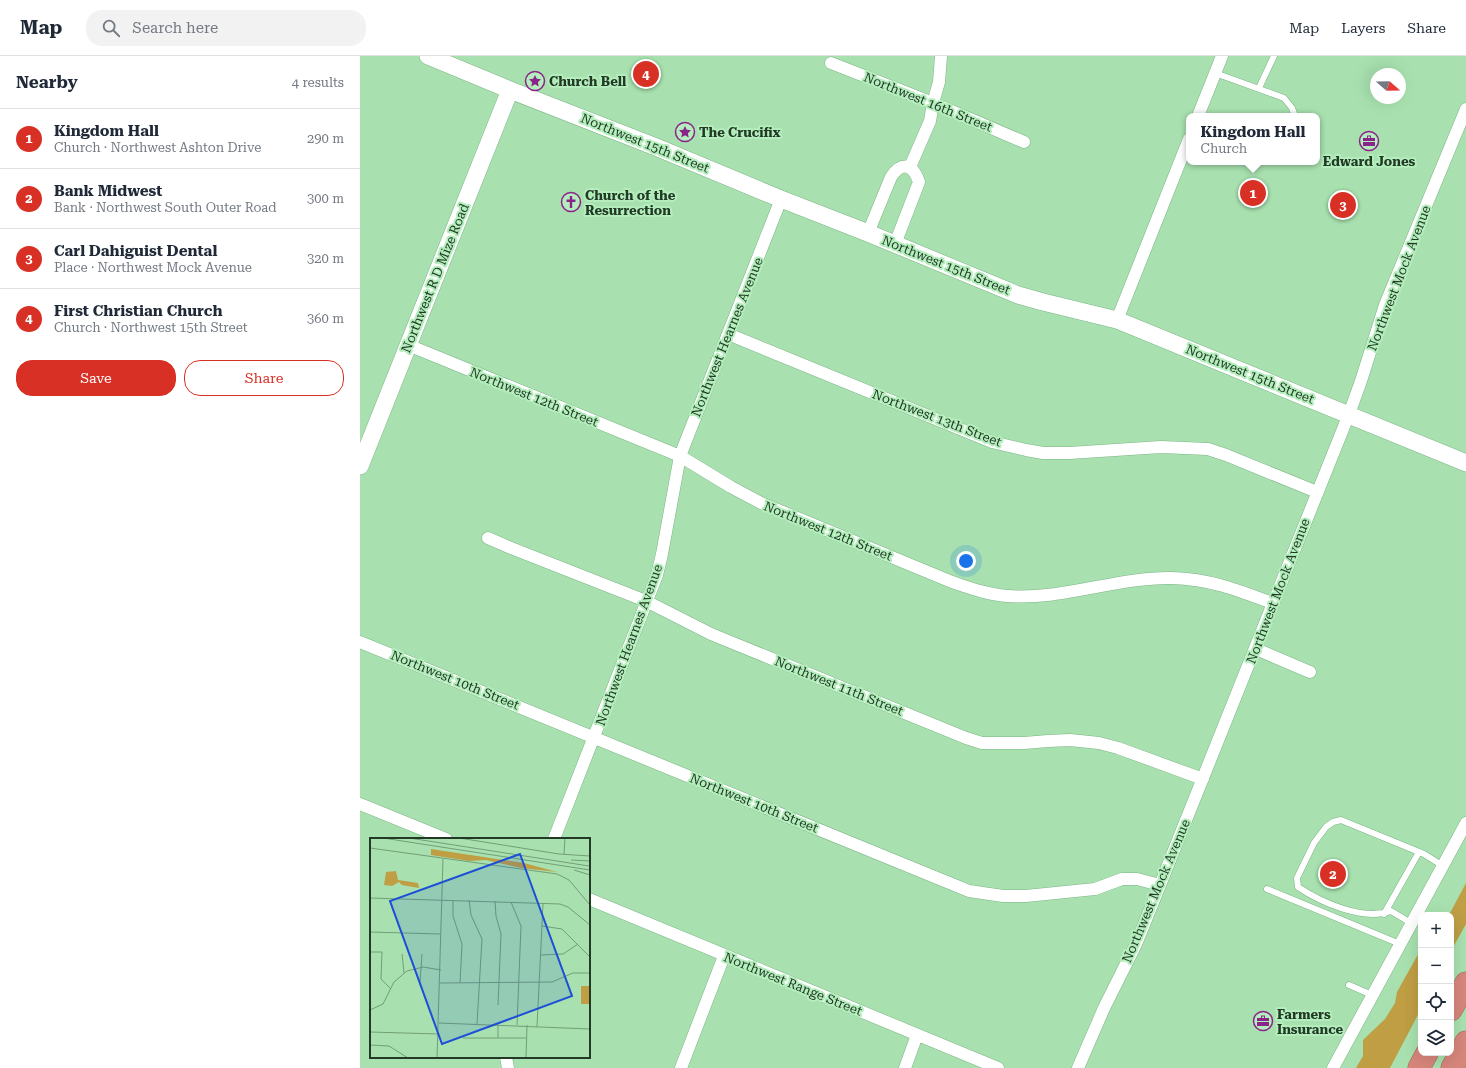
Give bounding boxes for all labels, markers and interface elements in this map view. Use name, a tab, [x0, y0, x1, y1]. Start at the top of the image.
search box	[86, 10, 366, 46]
text: Map	[20, 16, 62, 39]
icon: search	[100, 17, 122, 39]
text: Search here	[132, 19, 218, 37]
text: Map	[1289, 20, 1319, 36]
text: Layers	[1341, 20, 1385, 36]
text: Share	[1407, 20, 1446, 36]
pin: 4	[633, 59, 659, 89]
north arrow	[1370, 68, 1406, 104]
street label: Northwest 16th Street	[862, 69, 995, 135]
place icon: Church Bell	[524, 70, 546, 92]
text: Nearby	[16, 72, 78, 92]
place label: Church Bell	[549, 74, 627, 89]
text: 4 results	[292, 75, 344, 90]
street label: Northwest 15th Street	[579, 110, 712, 176]
popup	[1186, 113, 1320, 165]
place icon: The Crucifix	[674, 121, 696, 143]
text: Kingdom Hall	[54, 122, 159, 140]
text: Kingdom Hall	[1201, 123, 1305, 141]
place label: The Crucifix	[699, 125, 781, 140]
office icon: Edward Jones	[1358, 130, 1380, 152]
text: 1	[25, 131, 33, 146]
text: 290 m	[307, 131, 344, 146]
text: Church · Northwest Ashton Drive	[54, 140, 261, 155]
text: Church	[1201, 141, 1247, 156]
place label: Edward Jones	[1323, 154, 1416, 169]
pin: 1	[1240, 178, 1266, 208]
text: Bank Midwest	[54, 182, 162, 200]
place label: Church of the Resurrection	[585, 188, 676, 218]
pin: 3	[1330, 190, 1356, 220]
text: 2	[25, 191, 33, 206]
text: 300 m	[307, 191, 344, 206]
church icon: Church of the Resurrection	[560, 191, 582, 213]
text: Bank · Northwest South Outer Road	[54, 200, 277, 215]
street label: Northwest R D Mize Road	[398, 201, 472, 355]
street label: Northwest Mock Avenue	[1364, 203, 1434, 353]
street label: Northwest 15th Street	[880, 232, 1013, 298]
text: Carl Dahiguist Dental	[54, 242, 217, 260]
text: 3	[25, 251, 33, 266]
text: 320 m	[307, 251, 344, 266]
street label: Northwest Hearnes Avenue	[688, 255, 766, 419]
text: Place · Northwest Mock Avenue	[54, 260, 252, 275]
text: First Christian Church	[54, 302, 223, 320]
text: 4	[25, 311, 33, 326]
text: 360 m	[307, 311, 344, 326]
text: Church · Northwest 15th Street	[54, 320, 248, 335]
street label: Northwest 15th Street	[1184, 341, 1317, 407]
button: Save	[16, 360, 176, 396]
button: Share	[184, 360, 344, 396]
street label: Northwest 12th Street	[468, 364, 601, 430]
street label: Northwest 13th Street	[870, 386, 1004, 450]
street label: Northwest 12th Street	[762, 498, 895, 564]
street label: Northwest Mock Avenue	[1243, 516, 1313, 666]
your location	[956, 551, 976, 571]
street label: Northwest Hearnes Avenue	[593, 562, 665, 728]
street label: Northwest 10th Street	[389, 647, 522, 713]
street label: Northwest 11th Street	[773, 653, 906, 719]
street label: Northwest 10th Street	[688, 770, 821, 836]
street label: Northwest Mock Avenue	[1119, 817, 1193, 965]
inset map	[370, 838, 590, 1058]
pin: 2	[1320, 859, 1346, 889]
map controls	[1418, 912, 1454, 1056]
button: +	[1418, 912, 1454, 948]
button: −	[1418, 948, 1454, 984]
street label: Northwest Range Street	[722, 949, 865, 1019]
button: locate	[1418, 984, 1454, 1020]
place label: Farmers Insurance	[1277, 1007, 1344, 1037]
office icon: Farmers Insurance	[1252, 1010, 1274, 1032]
button: layers	[1418, 1020, 1454, 1056]

